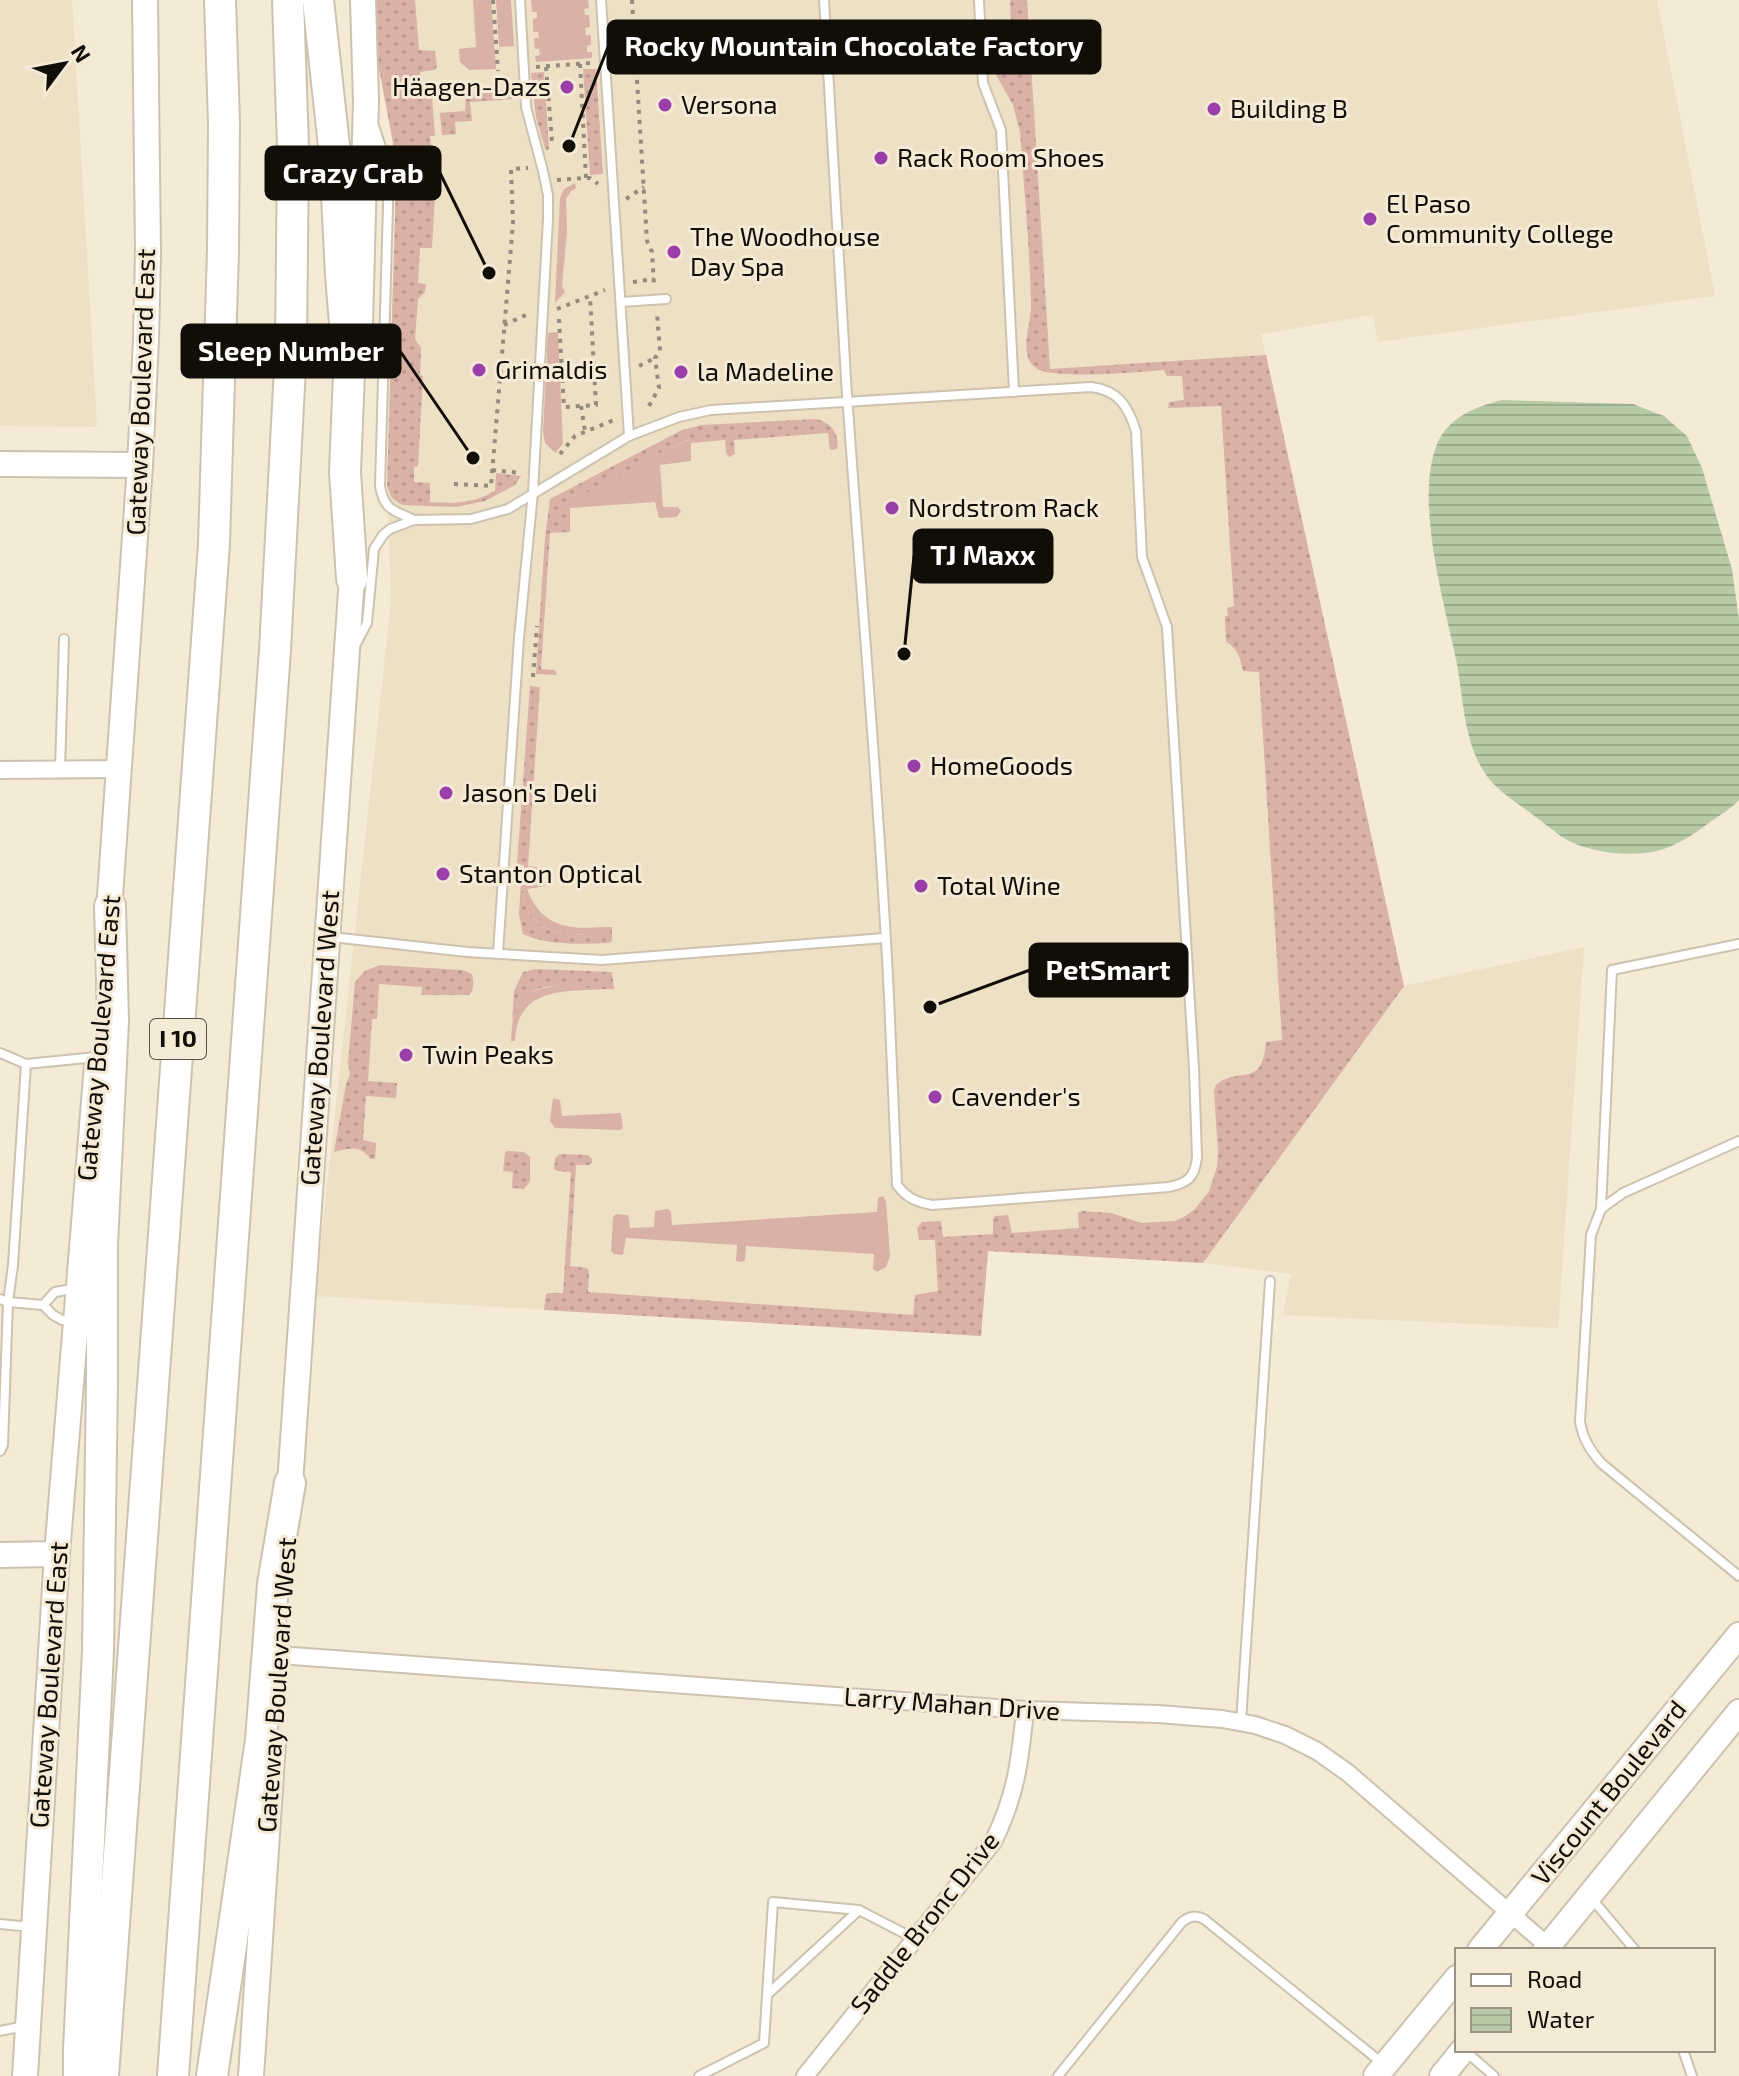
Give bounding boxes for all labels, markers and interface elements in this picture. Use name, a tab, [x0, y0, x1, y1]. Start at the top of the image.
callout: Rocky Mountain Chocolate Factory	[608, 21, 1100, 73]
north arrow	[24, 24, 104, 104]
text: Rocky Mountain Chocolate Factory	[624, 28, 1084, 62]
text: N	[67, 39, 97, 66]
place label: Häagen-Dazs	[392, 70, 551, 101]
marker: Häagen-Dazs	[558, 78, 576, 96]
place label: Versona	[681, 88, 778, 119]
place label: Building B	[1230, 92, 1348, 123]
marker: Versona	[656, 96, 674, 114]
marker: Building B	[1205, 100, 1223, 118]
place label: Rack Room Shoes	[897, 141, 1105, 172]
callout: Crazy Crab	[266, 147, 440, 199]
marker: Rack Room Shoes	[872, 149, 890, 167]
text: Crazy Crab	[282, 155, 424, 189]
place label: El Paso Community College	[1386, 187, 1614, 248]
marker: El Paso Community College	[1361, 210, 1379, 228]
place label: The Woodhouse Day Spa	[690, 220, 880, 281]
marker: The Woodhouse Day Spa	[665, 243, 683, 261]
street label: Gateway Boulevard East	[119, 248, 160, 536]
callout: Sleep Number	[182, 325, 400, 377]
text: Sleep Number	[198, 333, 384, 367]
place label: Grimaldis	[495, 353, 608, 384]
place label: la Madeline	[697, 355, 834, 386]
marker: Grimaldis	[470, 361, 488, 379]
marker: la Madeline	[672, 363, 690, 381]
place label: Nordstrom Rack	[908, 491, 1099, 522]
marker: Nordstrom Rack	[883, 499, 901, 517]
callout: TJ Maxx	[914, 530, 1052, 582]
text: TJ Maxx	[930, 537, 1036, 571]
place label: HomeGoods	[930, 749, 1073, 780]
marker: HomeGoods	[905, 757, 923, 775]
place label: Jason's Deli	[462, 776, 598, 807]
marker: Jason's Deli	[437, 784, 455, 802]
place label: Stanton Optical	[459, 857, 642, 888]
marker: Stanton Optical	[434, 865, 452, 883]
place label: Total Wine	[937, 869, 1061, 900]
marker: Total Wine	[912, 877, 930, 895]
street label: Gateway Boulevard West	[293, 889, 344, 1187]
street label: Gateway Boulevard East	[70, 893, 125, 1182]
callout: PetSmart	[1030, 944, 1187, 996]
text: PetSmart	[1046, 952, 1170, 986]
road number: I 10	[150, 1019, 206, 1059]
place label: Twin Peaks	[422, 1038, 554, 1069]
marker: Twin Peaks	[397, 1046, 415, 1064]
place label: Cavender's	[951, 1080, 1081, 1111]
marker: Cavender's	[926, 1088, 944, 1106]
street label: Gateway Boulevard West	[250, 1536, 301, 1834]
street label: Gateway Boulevard East	[22, 1541, 73, 1829]
street label: Larry Mahan Drive	[843, 1679, 1061, 1726]
street label: Viscount Boulevard	[1524, 1693, 1692, 1891]
street label: Saddle Bronc Drive	[843, 1825, 1005, 2019]
legend	[1455, 1948, 1715, 2052]
text: Road	[1527, 1964, 1582, 1993]
text: Water	[1527, 2004, 1595, 2033]

